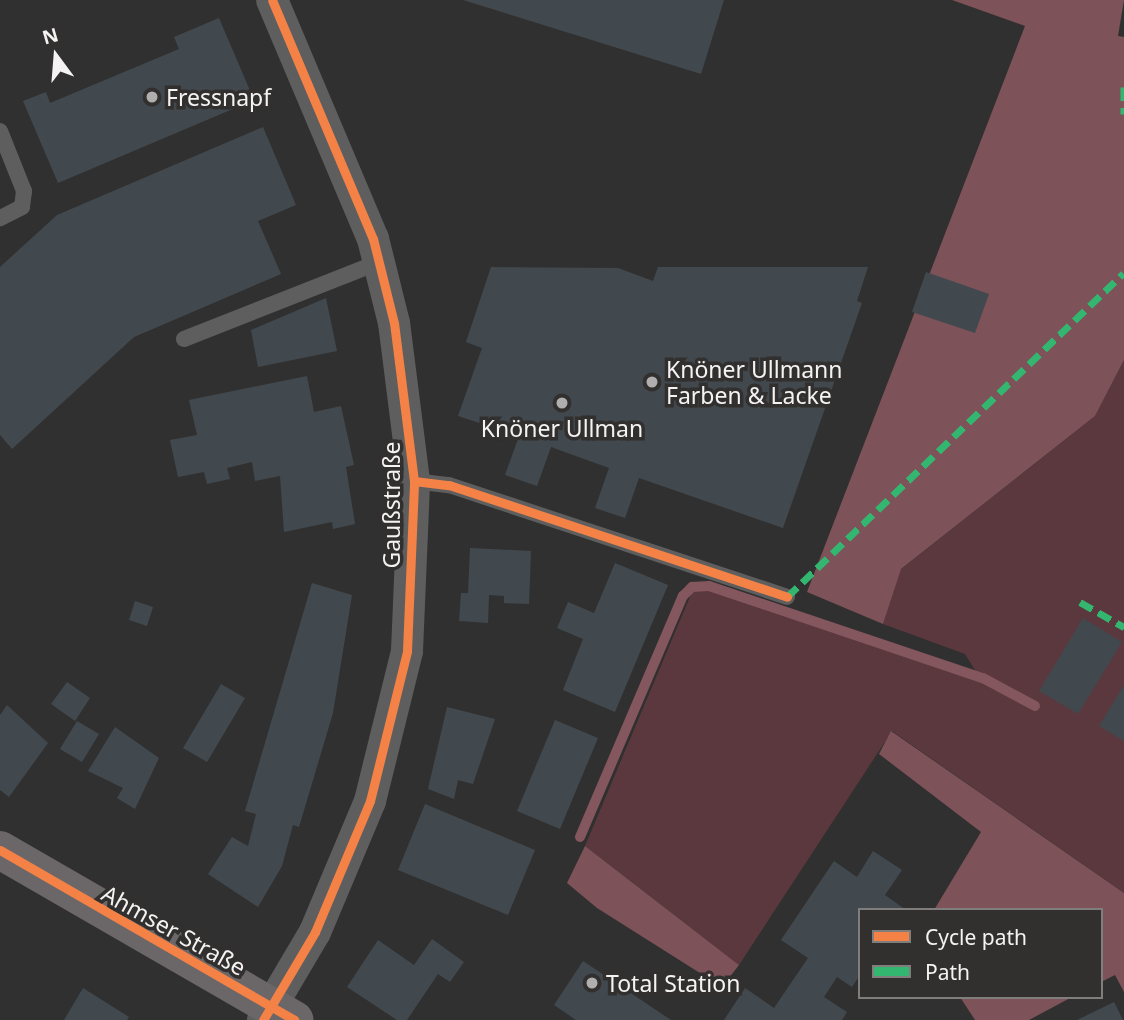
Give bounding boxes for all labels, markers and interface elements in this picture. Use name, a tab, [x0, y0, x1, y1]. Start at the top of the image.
north arrow	[21, 21, 91, 91]
text: N	[39, 21, 61, 50]
place label: Fressnapf	[166, 83, 271, 111]
marker: Fressnapf	[144, 89, 160, 105]
place label: Knöner Ullmann Farben & Lacke	[666, 355, 843, 409]
marker: Knöner Ullmann Farben & Lacke	[644, 374, 660, 390]
marker: Knöner Ullman	[554, 395, 570, 411]
place label: Knöner Ullman	[481, 414, 643, 442]
street label: Gaußstraße	[377, 441, 405, 569]
street label: Ahmser Straße	[97, 879, 251, 981]
legend	[858, 908, 1103, 999]
text: Cycle path	[925, 923, 1027, 951]
text: Path	[925, 958, 970, 986]
place label: Total Station	[606, 969, 740, 997]
marker: Total Station	[584, 975, 600, 991]

